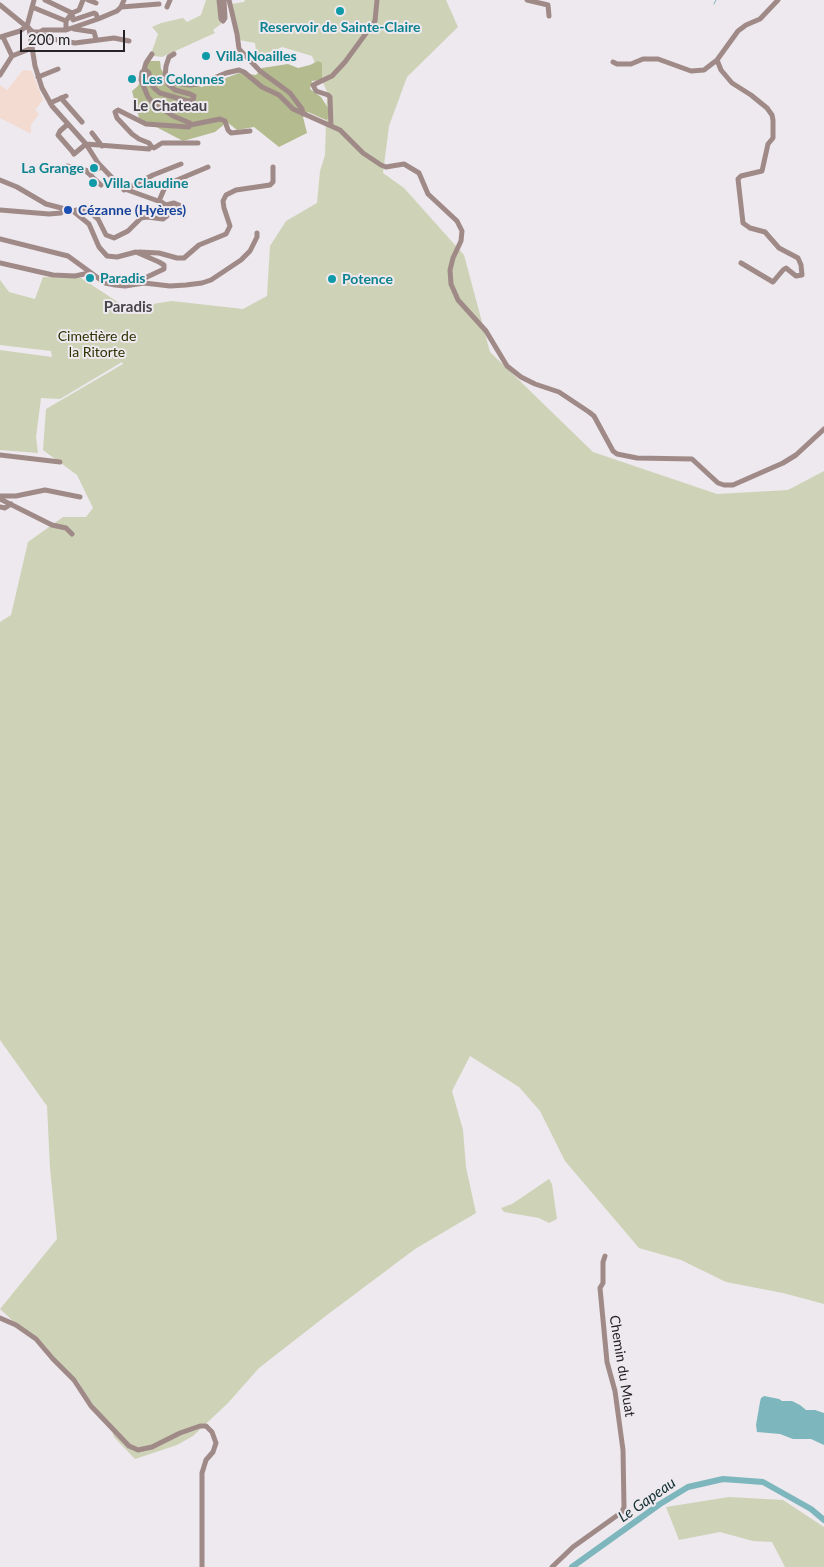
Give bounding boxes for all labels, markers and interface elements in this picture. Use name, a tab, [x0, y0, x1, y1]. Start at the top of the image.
marker: Reservoir de Sainte-Claire	[334, 5, 346, 17]
place label: Reservoir de Sainte-Claire	[260, 19, 420, 35]
scale bar	[22, 20, 128, 52]
text: 200 m	[28, 30, 70, 48]
place label: Villa Noailles	[216, 48, 297, 64]
marker: Villa Noailles	[200, 50, 212, 62]
place label: Les Colonnes	[142, 71, 224, 87]
marker: Les Colonnes	[126, 73, 138, 85]
district label: Le Chateau	[133, 97, 207, 115]
place label: La Grange	[21, 160, 84, 176]
marker: La Grange	[88, 162, 100, 174]
place label: Villa Claudine	[103, 175, 188, 191]
marker: Villa Claudine	[87, 177, 99, 189]
place label: Cézanne (Hyères)	[78, 202, 186, 218]
marker: Cézanne (Hyères)	[62, 204, 74, 216]
place label: Paradis	[100, 270, 145, 286]
place label: Potence	[342, 271, 393, 287]
marker: Paradis	[84, 272, 96, 284]
marker: Potence	[326, 273, 338, 285]
district label: Paradis	[104, 298, 152, 316]
park label: Cimetière de la Ritorte	[58, 328, 136, 361]
street label: Chemin du Muat	[606, 1314, 638, 1418]
water label: Le Gapeau	[615, 1474, 679, 1526]

